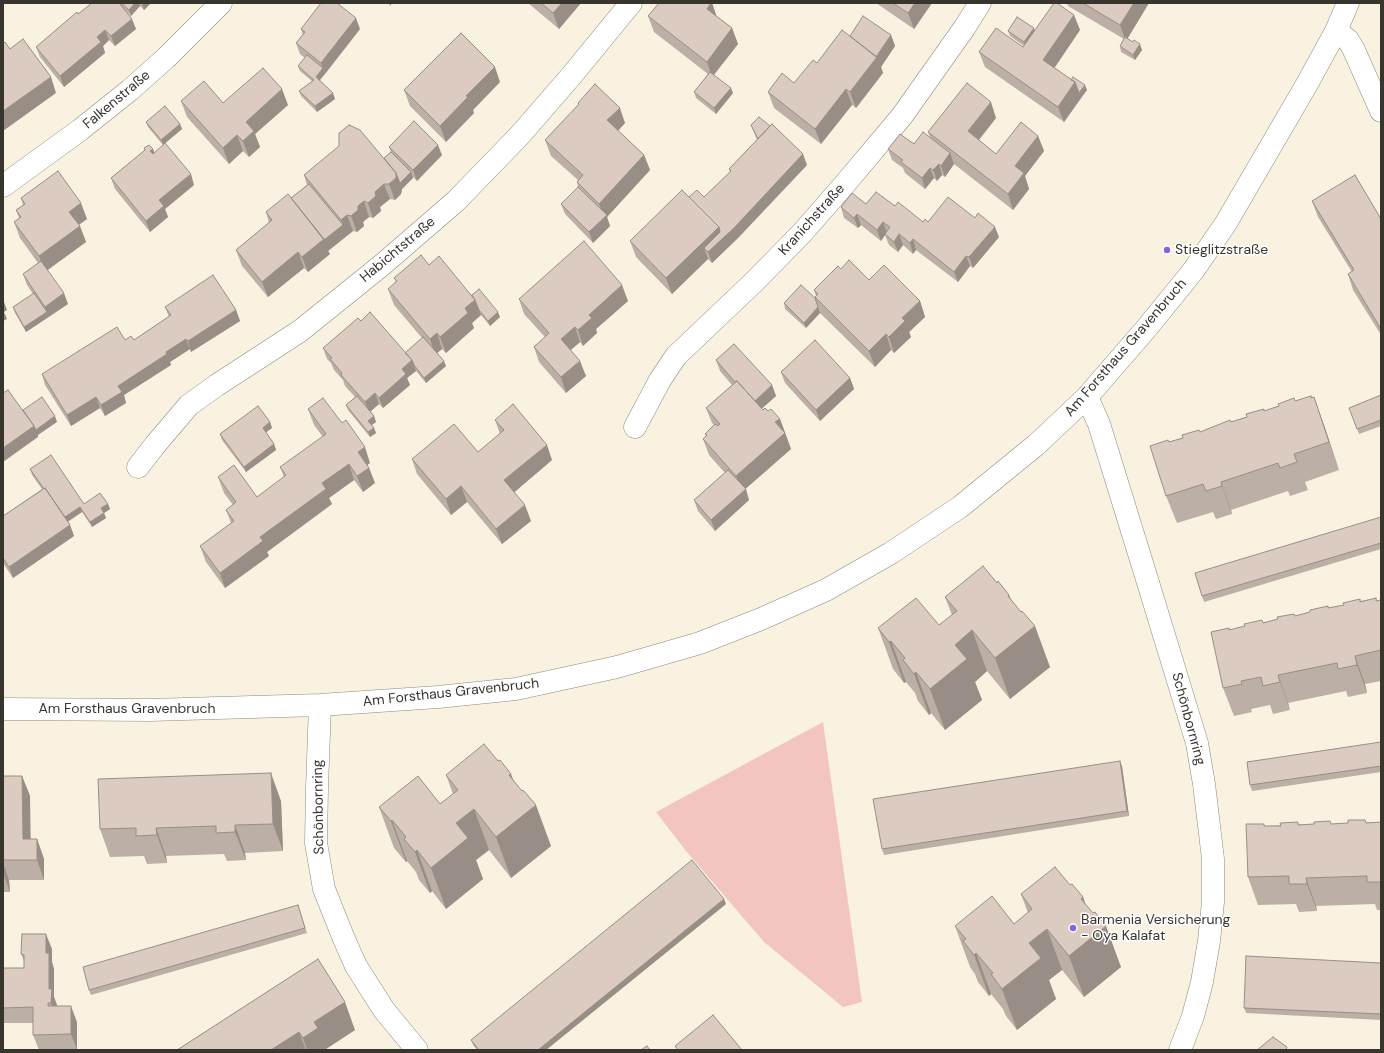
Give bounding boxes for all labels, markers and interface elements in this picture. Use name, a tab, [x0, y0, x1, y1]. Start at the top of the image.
street label: Falkenstraße	[80, 67, 154, 133]
street label: Kranichstraße	[775, 181, 849, 259]
street label: Habichtstraße	[357, 214, 439, 286]
place label: Stieglitzstraße	[1175, 242, 1268, 258]
marker: Stieglitzstraße	[1162, 245, 1172, 255]
street label: Am Forsthaus Gravenbruch	[1062, 276, 1190, 420]
street label: Schönbornring	[1168, 671, 1208, 767]
street label: Am Forsthaus Gravenbruch	[362, 675, 540, 711]
street label: Am Forsthaus Gravenbruch	[38, 701, 216, 717]
street label: Schönbornring	[310, 759, 328, 855]
place label: Barmenia Versicherung - Oya Kalafat	[1081, 912, 1230, 944]
marker: Barmenia Versicherung - Oya Kalafat	[1068, 923, 1078, 933]

